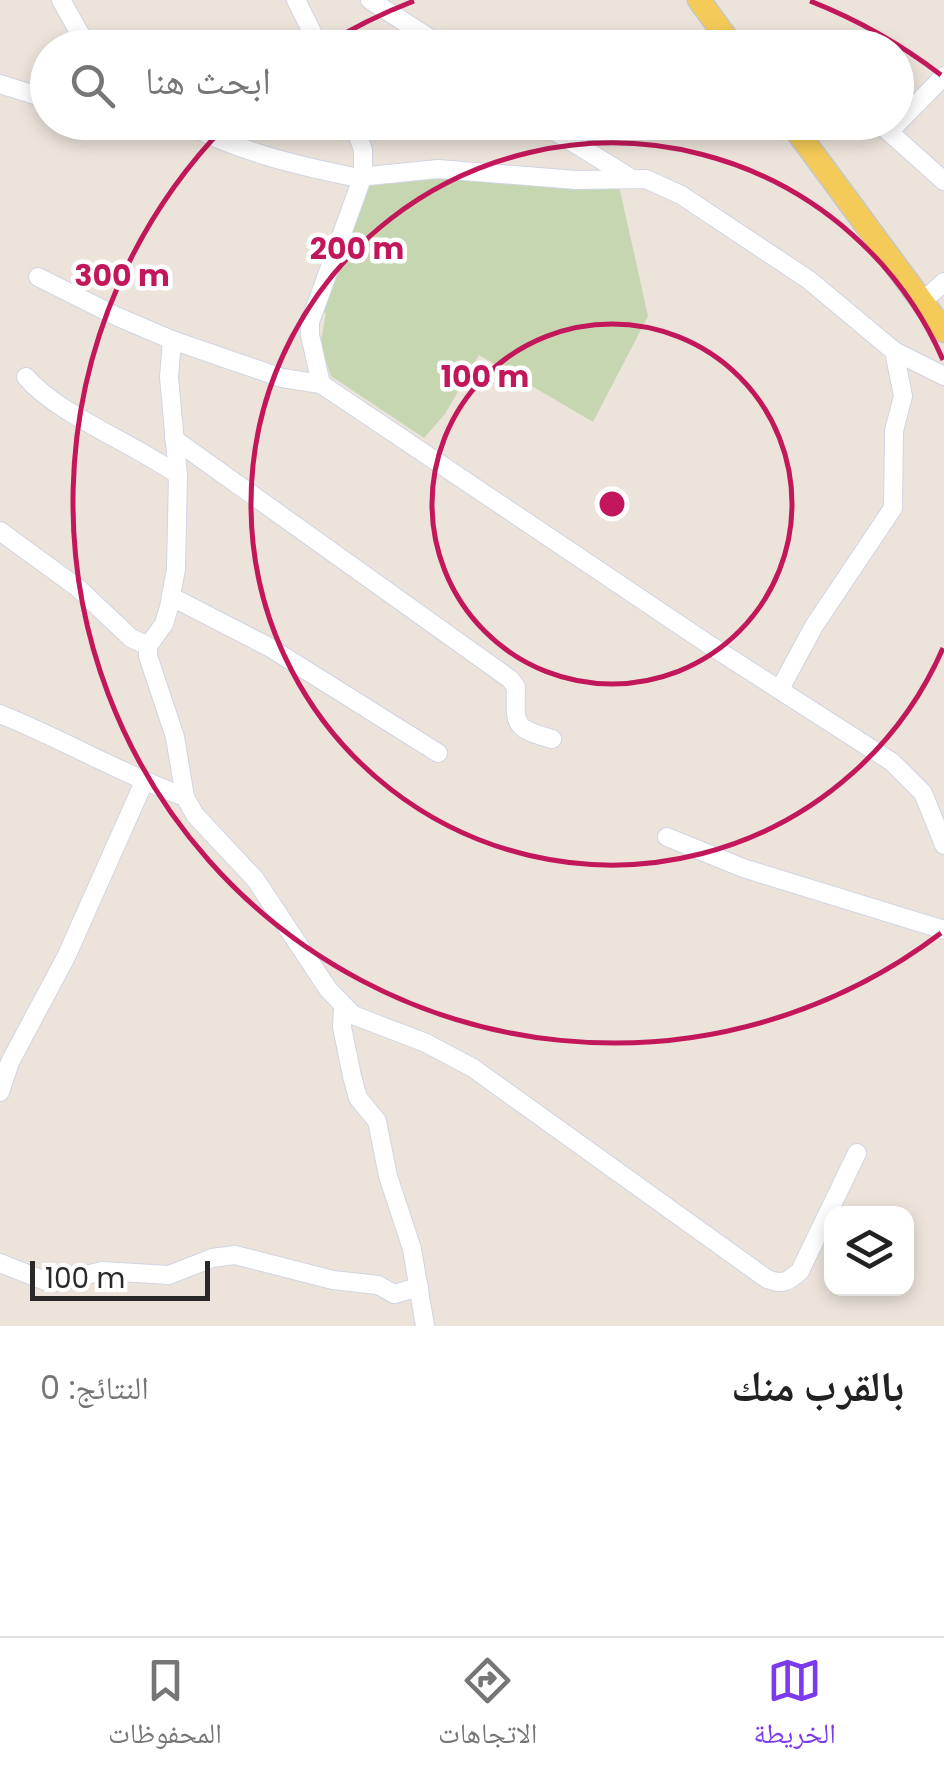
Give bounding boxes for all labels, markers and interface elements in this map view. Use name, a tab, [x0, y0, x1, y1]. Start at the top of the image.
search box	[30, 30, 914, 140]
text: ابحث هنا	[145, 54, 271, 107]
icon: search	[65, 58, 120, 113]
text: 200 m	[310, 227, 404, 270]
text: 300 m	[74, 254, 170, 297]
text: 100 m	[441, 355, 529, 398]
centre of rings	[594, 486, 630, 522]
map controls	[824, 1206, 914, 1296]
button: layers	[824, 1206, 914, 1296]
scale bar	[30, 1256, 210, 1300]
text: 100 m	[45, 1259, 125, 1298]
text: بالقرب منك	[731, 1357, 904, 1416]
text: النتائج: 0	[40, 1365, 149, 1410]
tab: المحفوظات	[108, 1653, 222, 1761]
tab: الاتجاهات	[438, 1653, 537, 1761]
tab: الخريطة	[754, 1653, 836, 1761]

